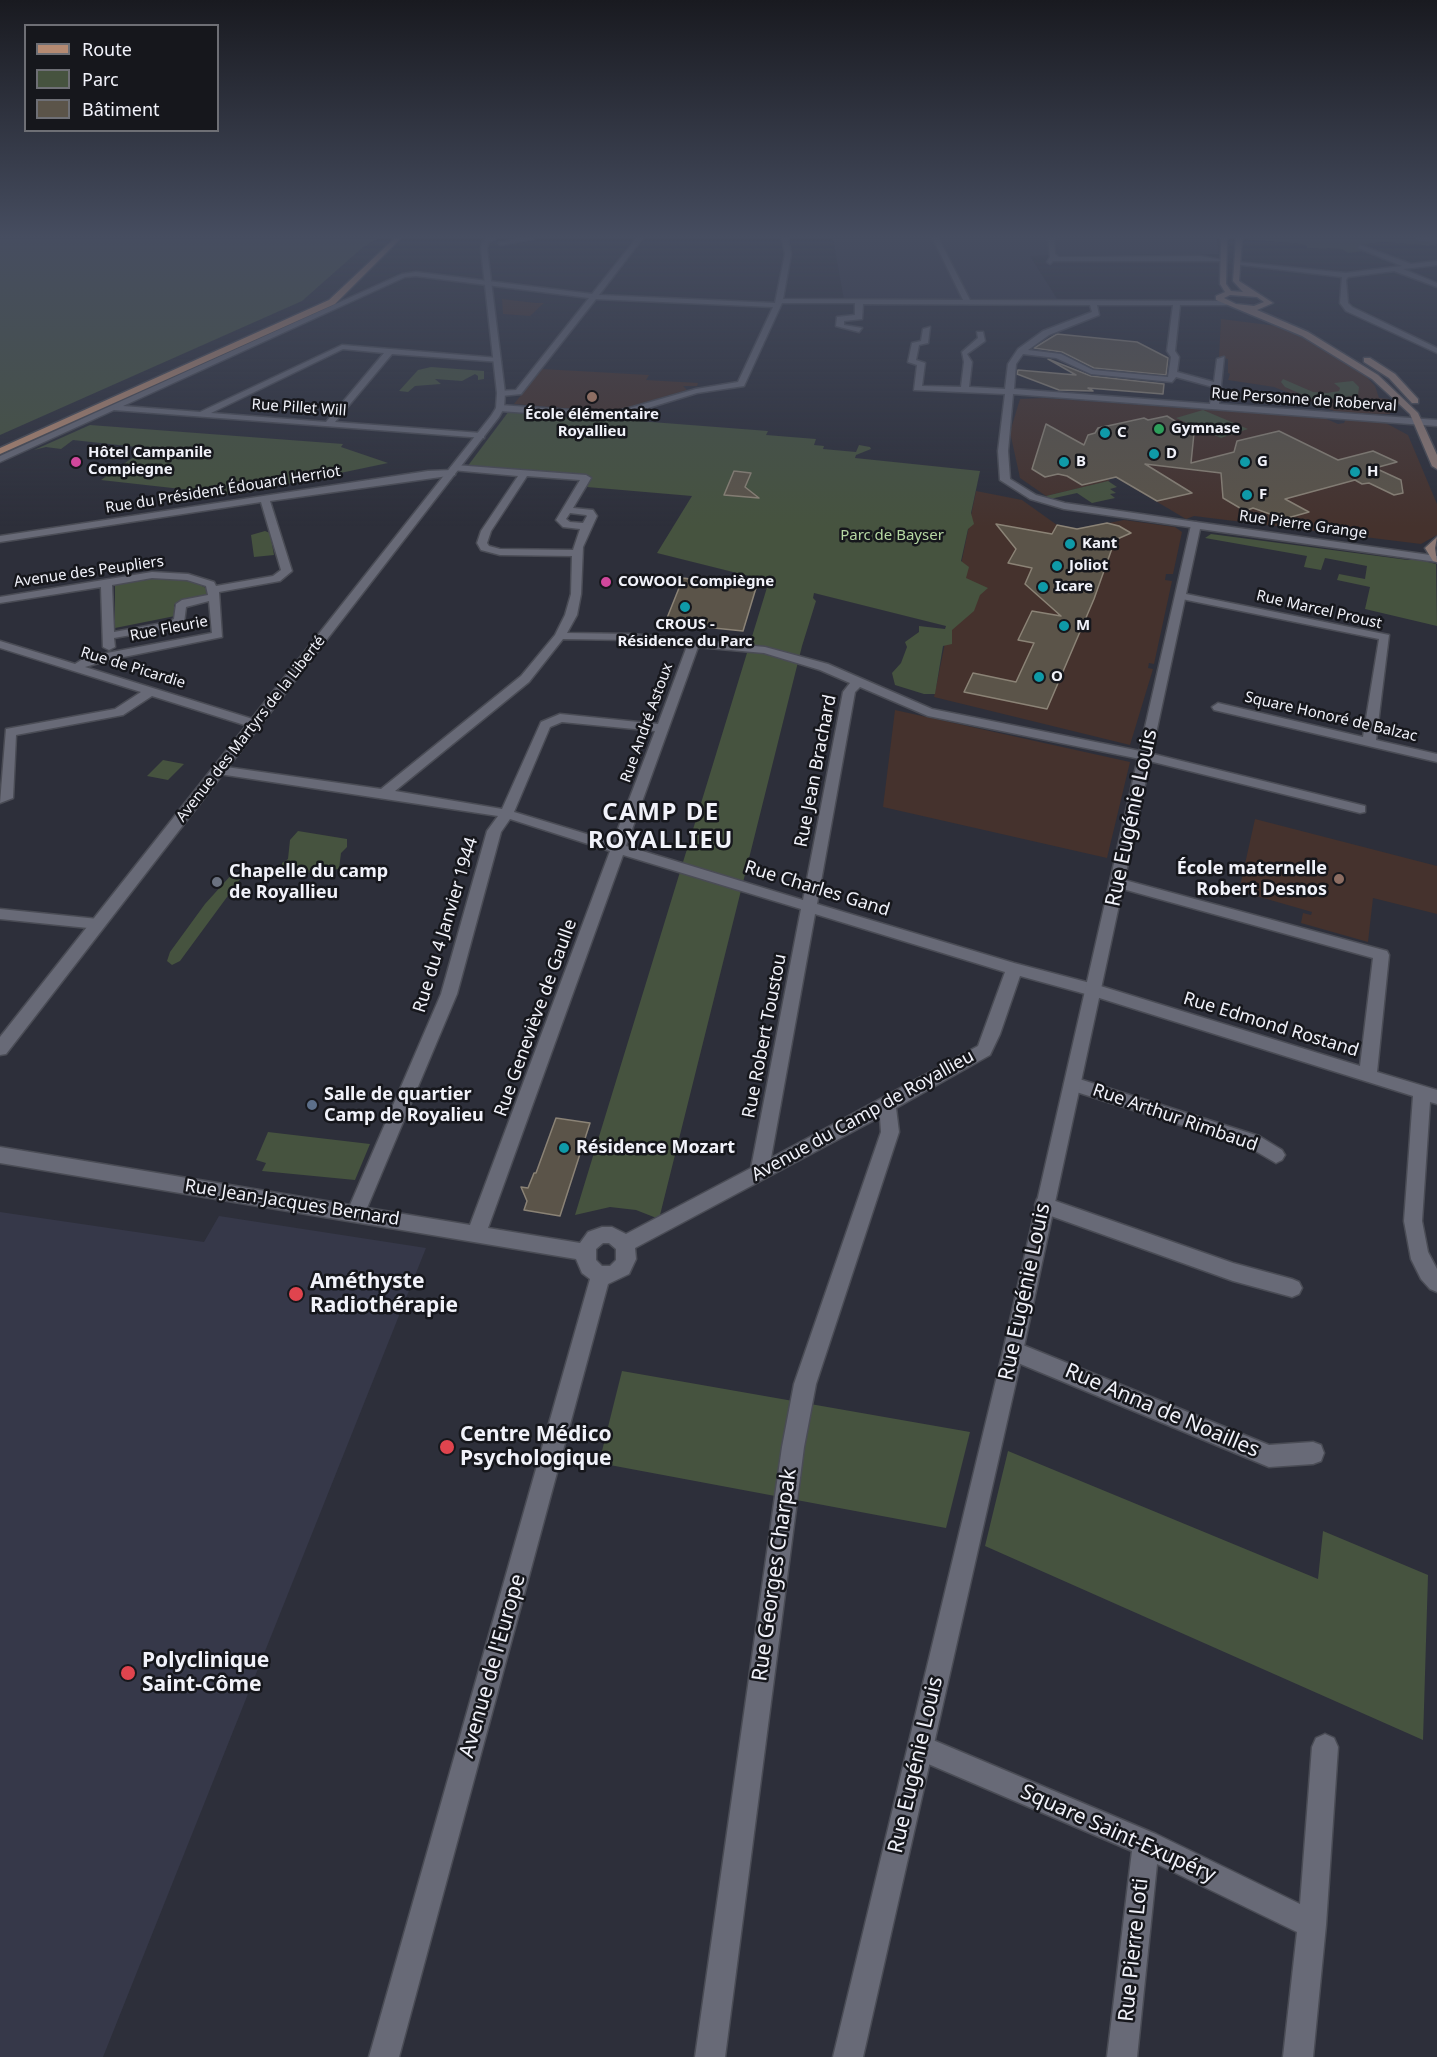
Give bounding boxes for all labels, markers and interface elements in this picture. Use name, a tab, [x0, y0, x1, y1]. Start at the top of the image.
legend	[24, 24, 219, 132]
text: Route	[82, 37, 132, 61]
text: Parc	[82, 67, 119, 91]
text: Bâtiment	[82, 97, 160, 121]
street label: Rue Personne de Roberval	[1211, 385, 1397, 415]
marker: École élémentaire Royallieu	[585, 390, 599, 404]
street label: Rue Pillet Will	[251, 396, 347, 420]
place label: École élémentaire Royallieu	[525, 406, 659, 441]
place label: Gymnase	[1171, 420, 1240, 438]
marker: Gymnase	[1152, 422, 1166, 436]
place label: C	[1117, 424, 1127, 442]
marker: C	[1098, 426, 1112, 440]
place label: Hôtel Campanile Compiegne	[88, 444, 212, 479]
place label: D	[1166, 445, 1177, 463]
marker: D	[1147, 447, 1161, 461]
place label: B	[1076, 453, 1086, 471]
place label: G	[1257, 453, 1268, 471]
marker: Hôtel Campanile Compiegne	[69, 455, 83, 469]
marker: B	[1057, 455, 1071, 469]
marker: G	[1238, 455, 1252, 469]
street label: Rue du Président Édouard Herriot	[104, 463, 342, 517]
place label: H	[1367, 463, 1378, 481]
marker: H	[1348, 465, 1362, 479]
place label: F	[1259, 486, 1267, 504]
marker: F	[1240, 488, 1254, 502]
street label: Rue Pierre Grange	[1238, 507, 1368, 543]
park label: Parc de Bayser	[840, 527, 944, 545]
place label: Kant	[1082, 535, 1117, 553]
marker: Kant	[1063, 537, 1077, 551]
street label: Avenue des Peupliers	[13, 553, 165, 591]
place label: Joliot	[1069, 557, 1108, 575]
marker: Joliot	[1050, 559, 1064, 573]
place label: COWOOL Compiègne	[618, 573, 774, 591]
marker: COWOOL Compiègne	[599, 575, 613, 589]
place label: Icare	[1055, 578, 1093, 596]
marker: Icare	[1036, 580, 1050, 594]
street label: Rue Marcel Proust	[1255, 587, 1383, 633]
marker: CROUS - Résidence du Parc	[678, 600, 692, 614]
street label: Rue Fleurie	[129, 613, 209, 645]
place label: CROUS - Résidence du Parc	[617, 616, 753, 651]
place label: M	[1076, 617, 1090, 635]
marker: M	[1057, 619, 1071, 633]
street label: Avenue des Martyrs de la Liberté	[173, 632, 329, 826]
street label: Rue de Picardie	[78, 644, 188, 692]
street label: Rue André Astoux	[617, 661, 677, 785]
place label: O	[1051, 668, 1063, 686]
marker: O	[1032, 670, 1046, 684]
street label: Square Honoré de Balzac	[1243, 688, 1419, 746]
street label: Rue Jean Brachard	[791, 693, 841, 849]
street label: Rue Eugénie Louis	[1101, 727, 1163, 909]
district label: CAMP DE ROYALLIEU	[588, 799, 734, 855]
street label: Rue du 4 Janvier 1944	[409, 835, 483, 1015]
street label: Rue Charles Gand	[742, 857, 892, 921]
place label: École maternelle Robert Desnos	[1177, 858, 1327, 900]
place label: Chapelle du camp de Royallieu	[229, 861, 388, 904]
marker: École maternelle Robert Desnos	[1332, 872, 1346, 886]
marker: Chapelle du camp de Royallieu	[210, 875, 224, 889]
street label: Rue Geneviève de Gaulle	[490, 916, 582, 1120]
street label: Rue Robert Toustou	[738, 952, 792, 1120]
street label: Rue Edmond Rostand	[1181, 988, 1361, 1062]
street label: Avenue du Camp de Royallieu	[748, 1046, 978, 1186]
street label: Rue Arthur Rimbaud	[1090, 1080, 1260, 1156]
place label: Salle de quartier Camp de Royalieu	[324, 1084, 484, 1126]
marker: Salle de quartier Camp de Royalieu	[305, 1098, 319, 1112]
place label: Résidence Mozart	[576, 1137, 735, 1159]
marker: Résidence Mozart	[557, 1141, 571, 1155]
street label: Rue Jean-Jacques Bernard	[183, 1175, 401, 1231]
street label: Rue Eugénie Louis	[994, 1201, 1056, 1383]
place label: Améthyste Radiothérapie	[310, 1269, 458, 1319]
marker: Améthyste Radiothérapie	[287, 1285, 305, 1303]
street label: Rue Anna de Noailles	[1061, 1359, 1263, 1463]
place label: Centre Médico Psychologique	[460, 1422, 612, 1472]
marker: Centre Médico Psychologique	[438, 1438, 456, 1456]
street label: Rue Georges Charpak	[748, 1467, 802, 1683]
street label: Avenue de l'Europe	[455, 1571, 531, 1761]
place label: Polyclinique Saint-Côme	[142, 1648, 269, 1698]
marker: Polyclinique Saint-Côme	[119, 1664, 137, 1682]
street label: Rue Eugénie Louis	[883, 1674, 949, 1856]
street label: Square Saint-Exupéry	[1017, 1780, 1219, 1888]
street label: Rue Pierre Loti	[1114, 1877, 1154, 2023]

